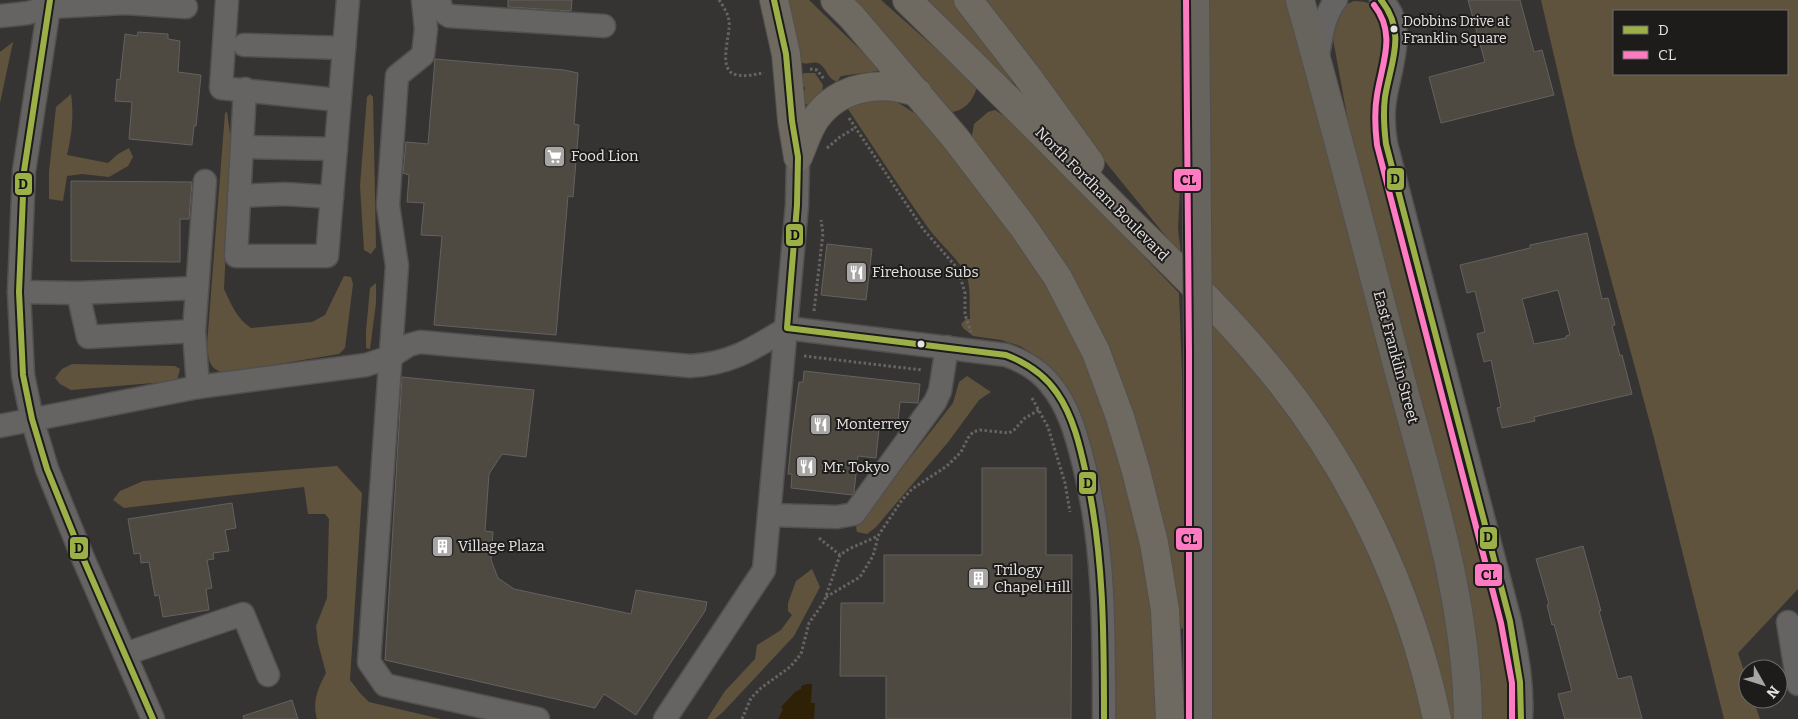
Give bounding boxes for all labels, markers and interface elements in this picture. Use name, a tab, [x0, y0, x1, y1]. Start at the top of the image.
legend	[1613, 10, 1788, 75]
place label: Dobbins Drive at Franklin Square	[1403, 13, 1510, 47]
text: D	[1658, 21, 1669, 39]
marker: Dobbins Drive at Franklin Square	[1389, 24, 1399, 34]
text: CL	[1658, 46, 1676, 64]
street label: North Fordham Boulevard	[1031, 123, 1173, 265]
supermarket icon: Food Lion	[543, 144, 567, 168]
place label: Food Lion	[571, 147, 639, 165]
line badge: D	[1386, 167, 1405, 191]
line badge: CL	[1173, 168, 1202, 192]
text: D	[1390, 171, 1400, 188]
line badge: D	[14, 172, 33, 196]
text: CL	[1180, 172, 1197, 189]
text: D	[18, 176, 28, 193]
line badge: D	[785, 223, 804, 247]
text: D	[790, 227, 800, 244]
restaurant icon: Firehouse Subs	[844, 260, 868, 284]
place label: Firehouse Subs	[872, 263, 979, 281]
street label: East Franklin Street	[1370, 289, 1423, 426]
unlabelled marker	[916, 339, 926, 349]
restaurant icon: Monterrey	[808, 412, 832, 436]
place label: Monterrey	[836, 415, 909, 433]
restaurant icon: Mr. Tokyo	[795, 455, 819, 479]
place label: Mr. Tokyo	[823, 458, 889, 476]
line badge: D	[1078, 471, 1097, 495]
text: D	[1083, 475, 1093, 492]
line badge: D	[1479, 526, 1498, 550]
line badge: CL	[1175, 527, 1203, 551]
text: D	[1483, 529, 1493, 546]
text: CL	[1181, 531, 1198, 548]
building icon: Village Plaza	[430, 534, 454, 558]
line badge: D	[69, 536, 89, 560]
place label: Village Plaza	[458, 537, 545, 555]
text: D	[74, 540, 84, 557]
place label: Trilogy Chapel Hill	[994, 561, 1070, 596]
line badge: CL	[1474, 563, 1503, 587]
building icon: Trilogy Chapel Hill	[966, 567, 990, 591]
text: CL	[1481, 567, 1498, 584]
north arrow	[1738, 659, 1788, 709]
text: N	[1763, 682, 1783, 702]

